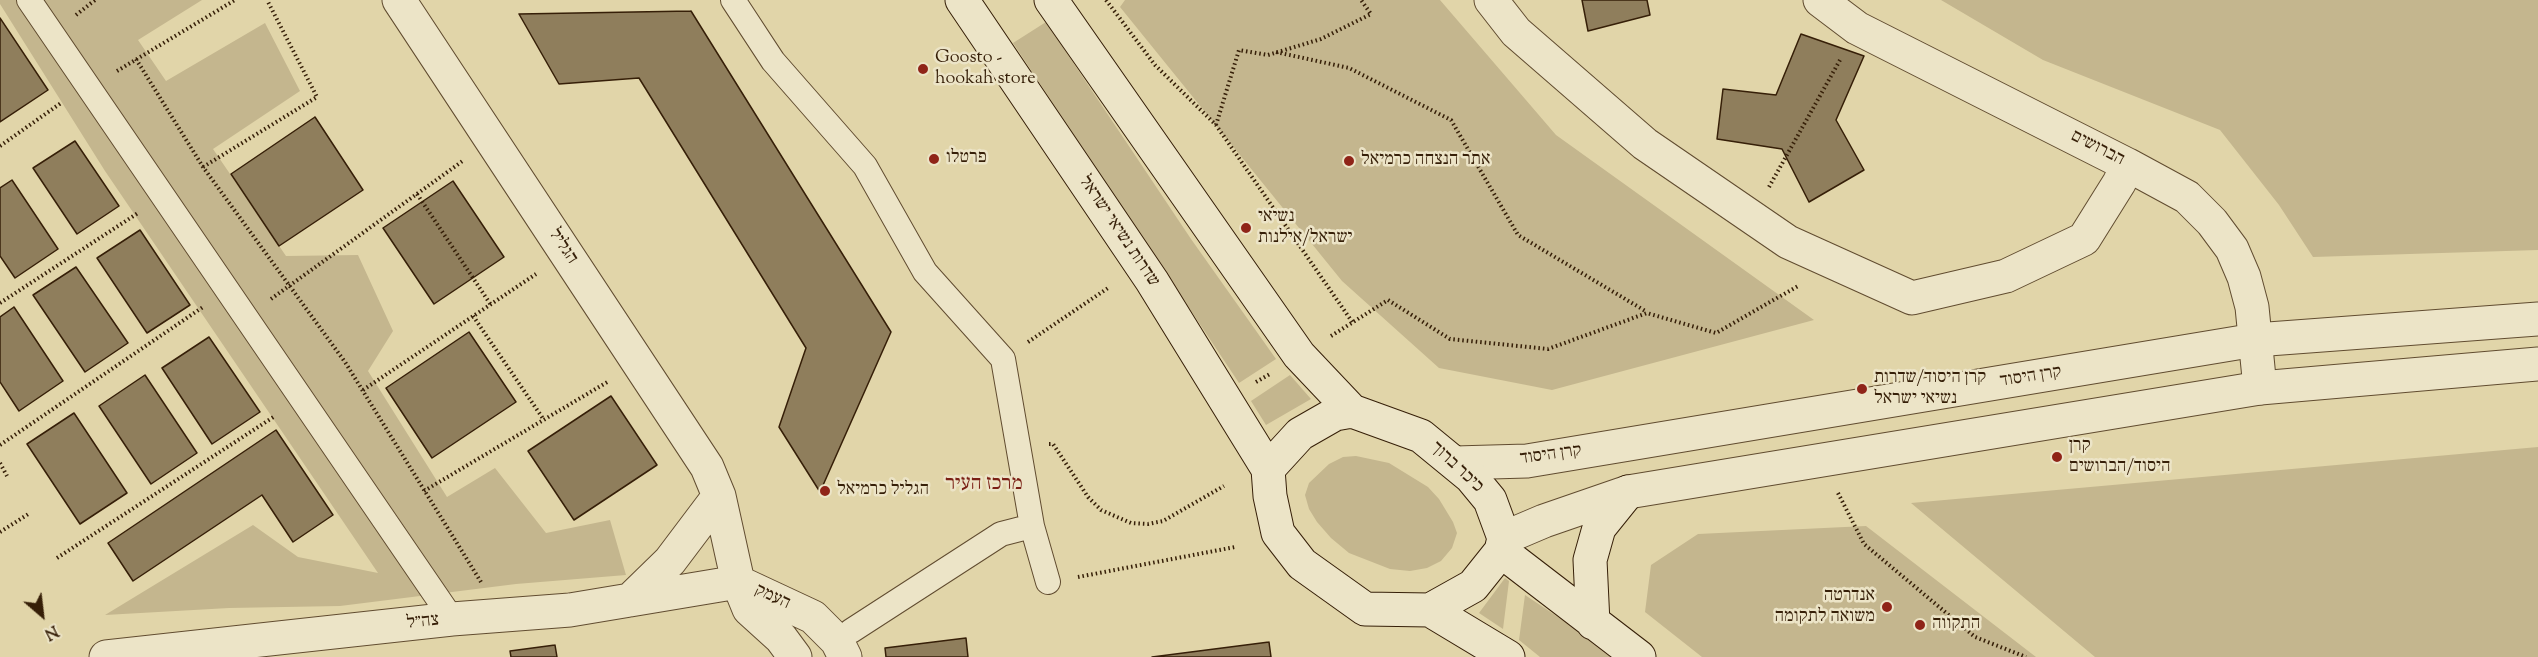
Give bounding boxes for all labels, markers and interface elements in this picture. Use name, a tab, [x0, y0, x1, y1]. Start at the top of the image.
place label: Goosto - hookah store	[935, 48, 1036, 90]
marker: Goosto - hookah store	[916, 62, 930, 76]
street label: הברושים	[2067, 126, 2127, 172]
place label: פרטלו	[946, 148, 987, 170]
place label: אתר הנצחה כרמיאל	[1361, 150, 1490, 172]
marker: פרטלו	[927, 152, 941, 166]
marker: אתר הנצחה כרמיאל	[1342, 154, 1356, 168]
street label: שדרות נשיאי ישראל	[1073, 172, 1163, 292]
place label: נשיאי ישראל/אילנות	[1258, 207, 1353, 250]
marker: נשיאי ישראל/אילנות	[1239, 221, 1253, 235]
street label: הגליל	[543, 225, 581, 269]
street label: קרן היסוד	[1999, 362, 2063, 394]
place label: קרן היסוד/שדרות נשיאי ישראל	[1874, 368, 1986, 410]
marker: קרן היסוד/שדרות נשיאי ישראל	[1855, 382, 1869, 396]
place label: קרן היסוד/הברושים	[2069, 436, 2171, 478]
street label: כיכר ברוך	[1425, 438, 1487, 498]
street label: קרן היסוד	[1519, 441, 1583, 471]
marker: קרן היסוד/הברושים	[2050, 450, 2064, 464]
district label: מרכז העיר	[945, 472, 1023, 498]
place label: הגליל כרמיאל	[837, 480, 929, 502]
marker: הגליל כרמיאל	[818, 484, 832, 498]
street label: העמק	[751, 580, 793, 616]
north arrow	[12, 585, 72, 645]
place label: אנדרטה משואה לתקומה	[1774, 586, 1875, 628]
marker: אנדרטה משואה לתקומה	[1880, 600, 1894, 614]
street label: צה״ל	[406, 611, 440, 635]
place label: התקווה	[1932, 614, 1980, 636]
text: N	[40, 618, 62, 644]
marker: התקווה	[1913, 618, 1927, 632]

